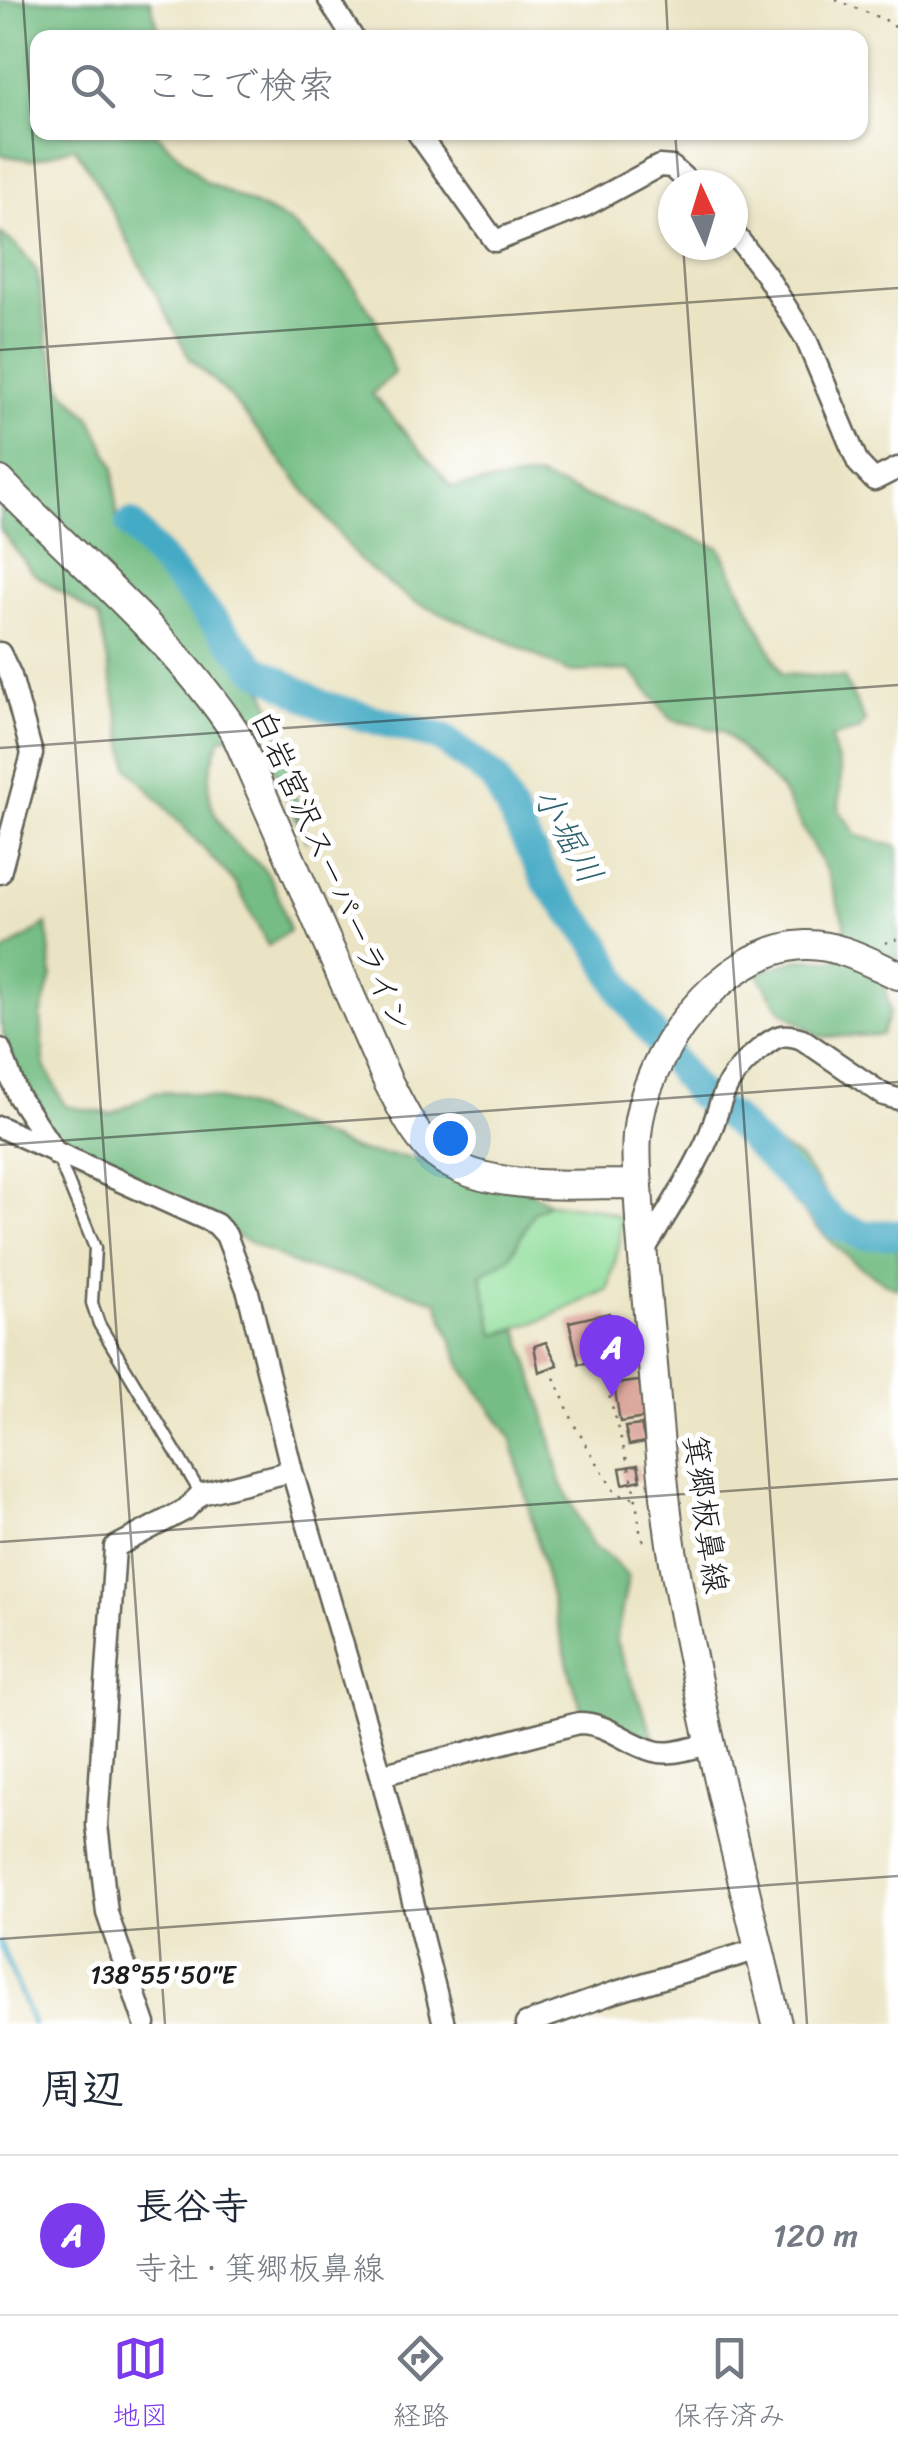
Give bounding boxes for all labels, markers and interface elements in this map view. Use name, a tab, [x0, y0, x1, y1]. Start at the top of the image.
search box	[30, 30, 868, 140]
text: ここで検索	[145, 52, 335, 119]
icon: search	[65, 58, 120, 113]
north arrow	[658, 170, 748, 260]
street label: 白岩宮沢スーパーライン	[234, 700, 429, 1042]
water label: 小堀川	[515, 774, 621, 896]
your location	[425, 1113, 476, 1164]
pin: A	[580, 1314, 644, 1397]
street label: 箕郷板鼻線	[666, 1431, 745, 1597]
text: 138°55'50"E	[90, 1952, 238, 1997]
text: 周辺	[40, 2052, 124, 2126]
text: 長谷寺	[135, 2173, 249, 2240]
text: A	[62, 2207, 83, 2264]
text: 120 m	[773, 2207, 858, 2264]
text: 寺社 · 箕郷板鼻線	[135, 2240, 384, 2297]
tab: 地図	[112, 2331, 168, 2440]
tab: 経路	[393, 2331, 449, 2440]
tab: 保存済み	[674, 2331, 786, 2440]

